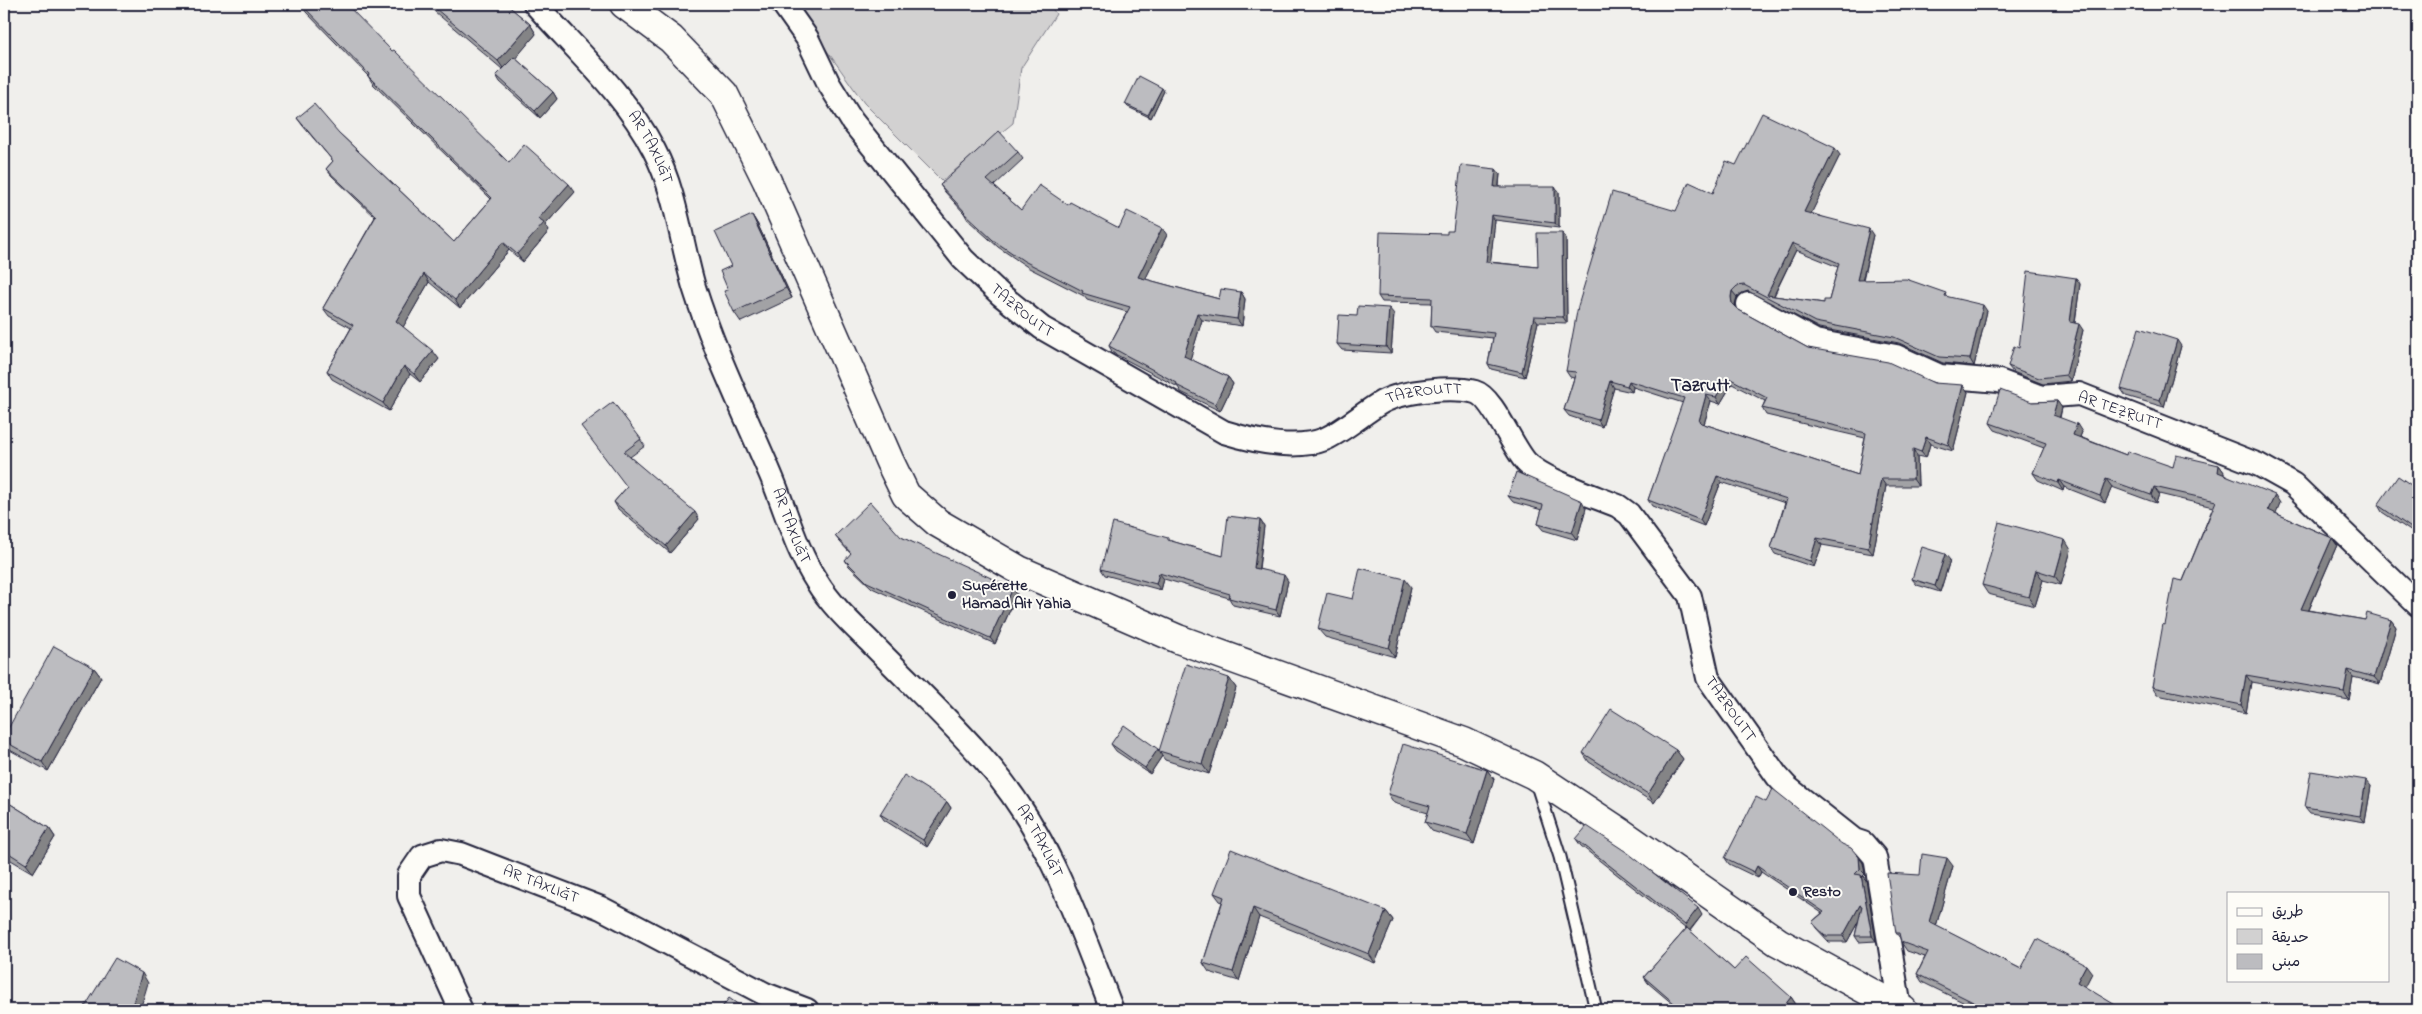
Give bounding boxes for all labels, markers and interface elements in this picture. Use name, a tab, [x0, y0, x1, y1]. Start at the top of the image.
street label: AR TAXLIǦT	[621, 106, 679, 187]
street label: TAZROUTT	[984, 278, 1058, 344]
district label: Tazrutt	[1671, 373, 1730, 400]
street label: TAZROUTT	[1383, 377, 1462, 411]
street label: AR TEẒṚUTT	[2075, 385, 2165, 437]
street label: AR TAXLIǦT	[765, 485, 817, 568]
place label: Supérette Hamad Ait Yahia	[962, 574, 1072, 616]
marker: Supérette Hamad Ait Yahia	[946, 589, 958, 601]
street label: TAZROUTT	[1698, 671, 1762, 747]
street label: AR TAXLIǦT	[1010, 800, 1069, 881]
street label: AR TAXLIǦT	[499, 859, 582, 910]
place label: Resto	[1802, 880, 1841, 904]
marker: Resto	[1787, 886, 1799, 898]
legend	[2227, 892, 2390, 982]
text: طريق	[2272, 901, 2304, 923]
text: حديقة	[2272, 927, 2309, 949]
text: مبنى	[2272, 951, 2300, 973]

